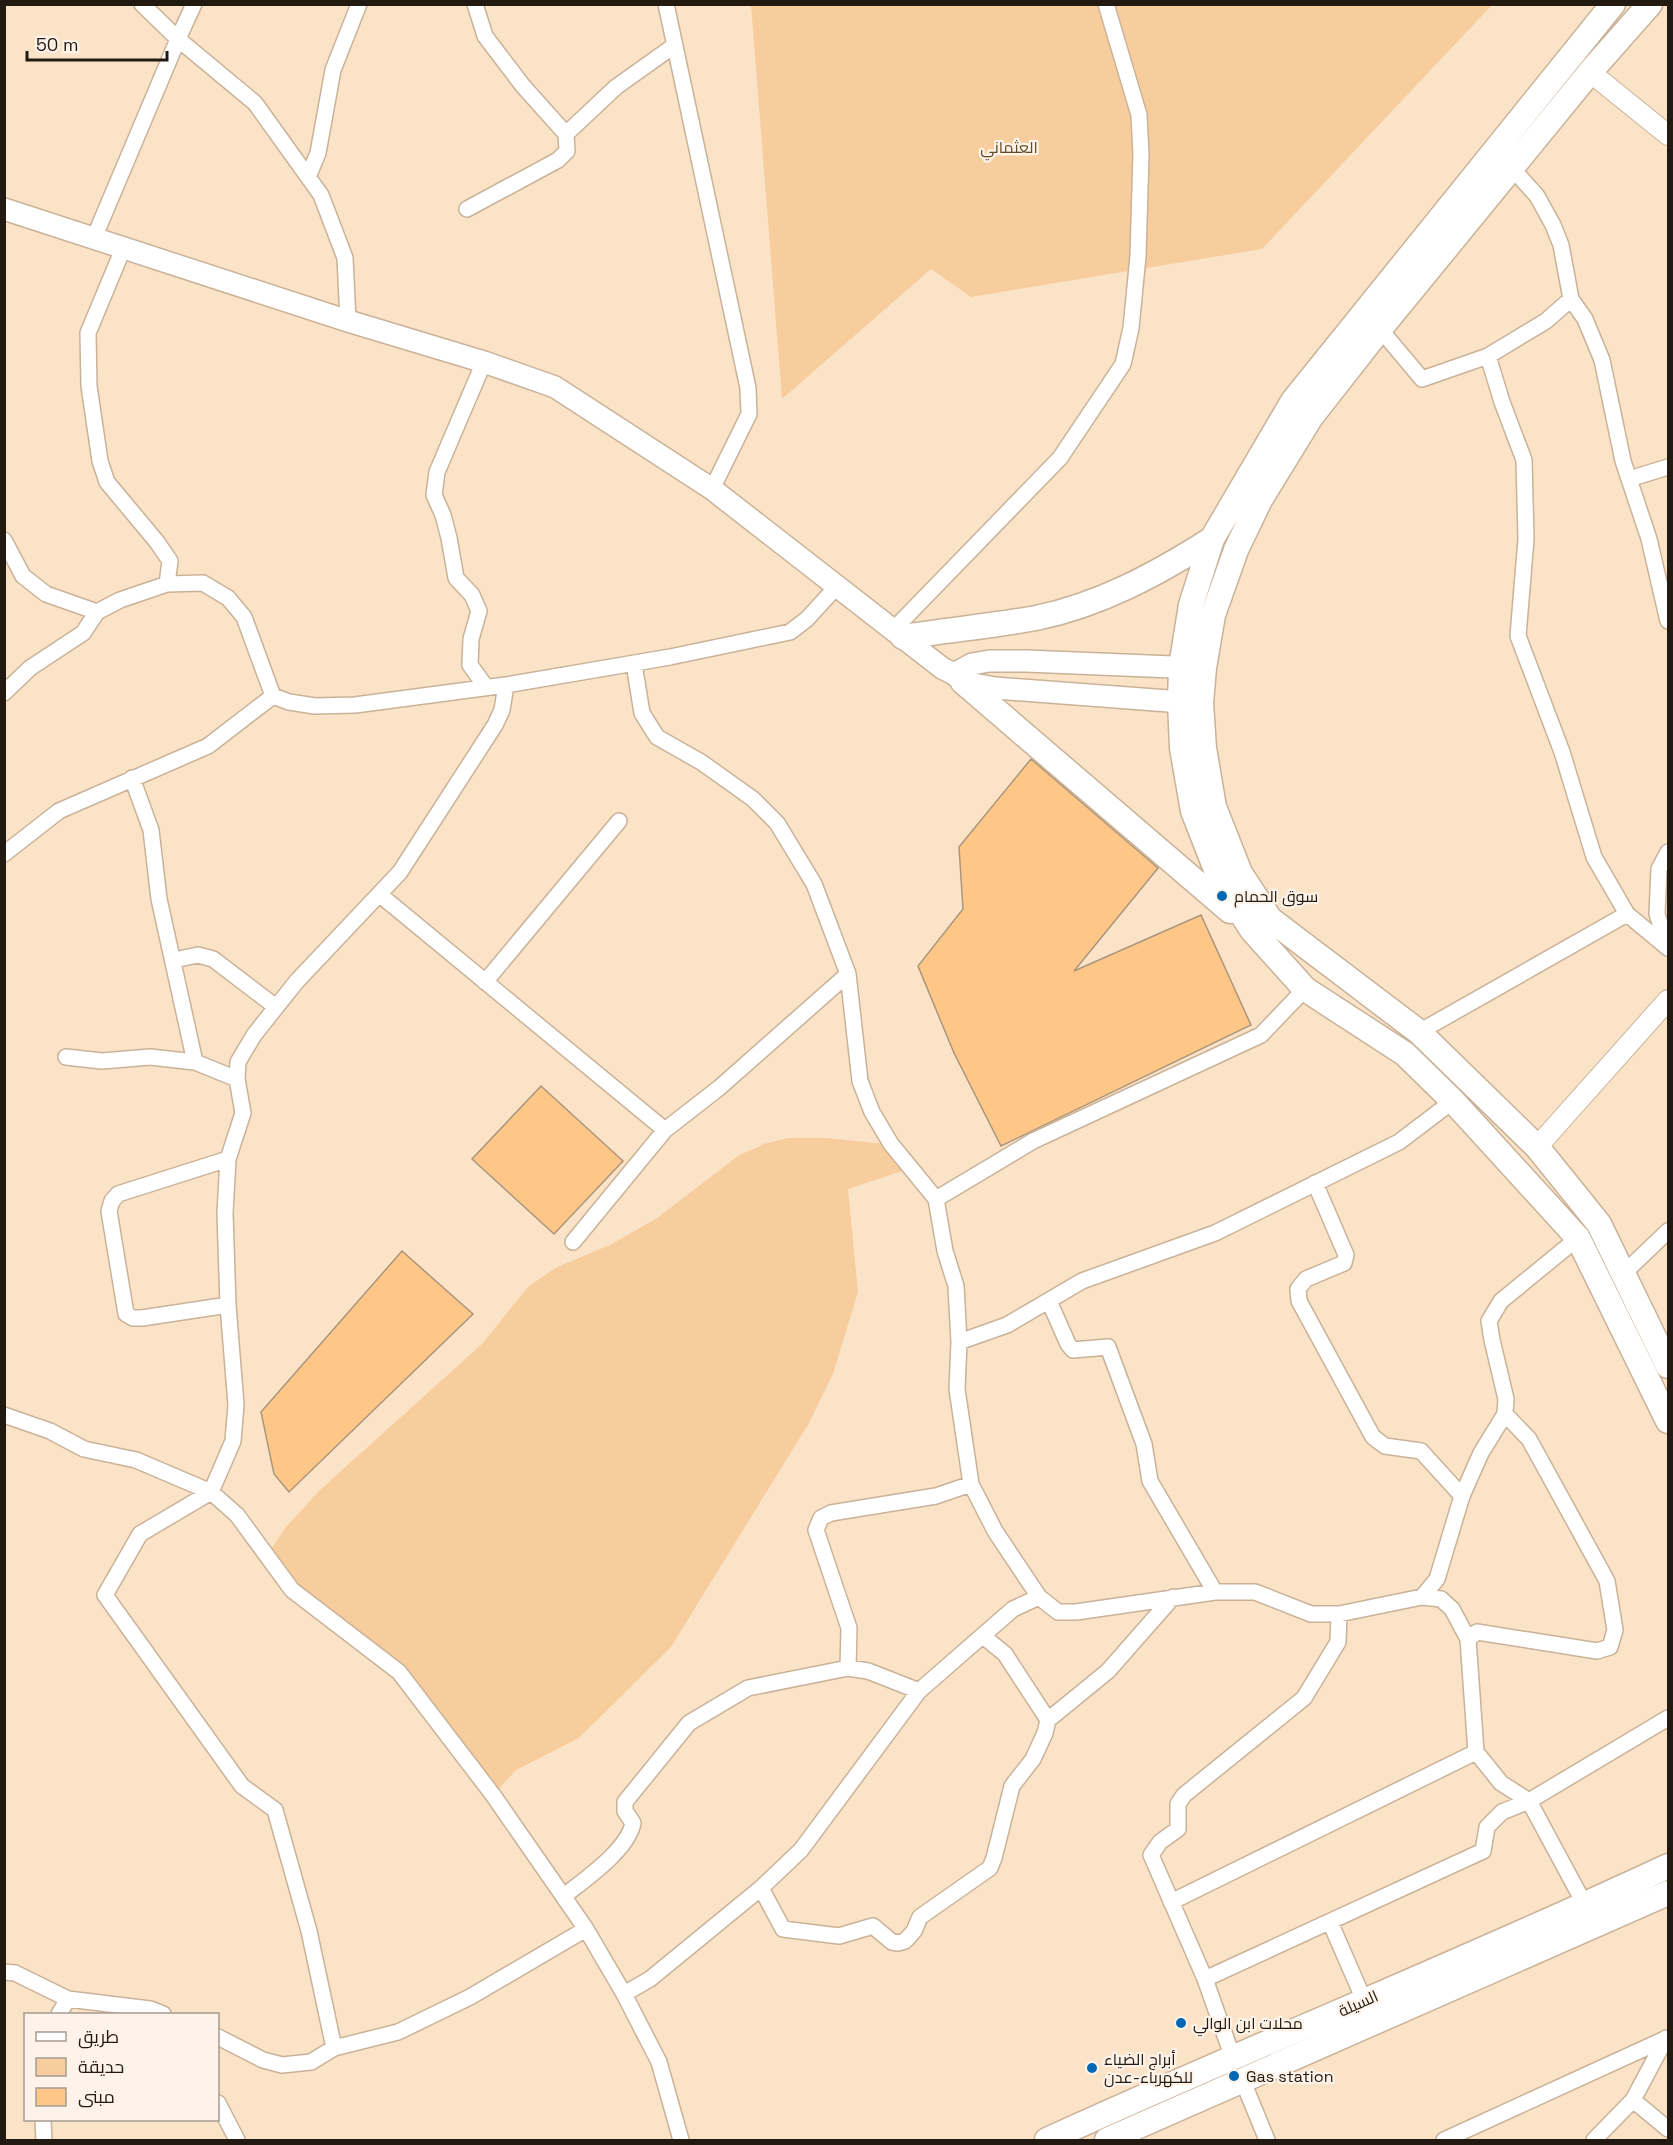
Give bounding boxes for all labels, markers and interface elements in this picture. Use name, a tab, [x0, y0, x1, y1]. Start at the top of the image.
scale bar	[27, 24, 166, 62]
text: 50 m	[36, 33, 78, 56]
park label: العثماني	[980, 137, 1038, 161]
place label: سوق الحمام	[1234, 886, 1318, 908]
marker: سوق الحمام	[1215, 889, 1229, 903]
street label: السيلة	[1335, 1985, 1381, 2021]
legend	[24, 2013, 219, 2121]
place label: محلات ابن الوالي	[1193, 2013, 1303, 2037]
marker: محلات ابن الوالي	[1174, 2016, 1188, 2030]
text: طريق	[78, 2025, 119, 2049]
place label: أبراج الضياء للكهرباء-عدن	[1104, 2049, 1193, 2088]
text: حديقة	[78, 2055, 124, 2078]
marker: أبراج الضياء للكهرباء-عدن	[1085, 2061, 1099, 2075]
place label: Gas station	[1246, 2066, 1333, 2087]
marker: Gas station	[1227, 2069, 1241, 2083]
text: مبنى	[78, 2085, 115, 2108]

